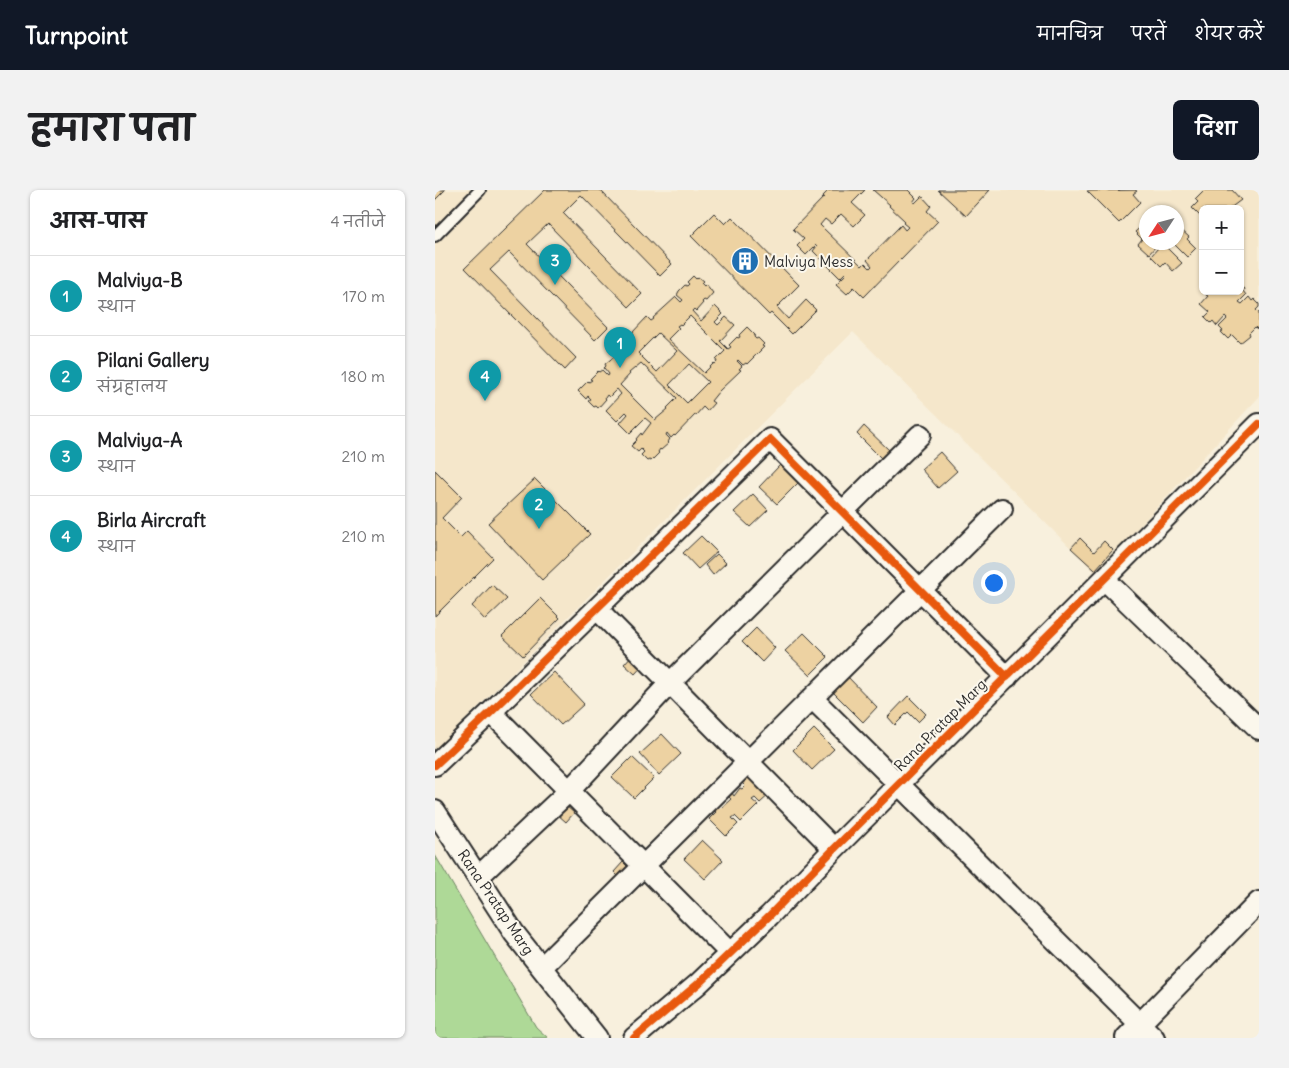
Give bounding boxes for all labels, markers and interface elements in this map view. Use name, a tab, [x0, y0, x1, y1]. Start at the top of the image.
text: Turnpoint	[25, 20, 128, 50]
text: मानचित्र	[1037, 22, 1103, 45]
text: परतें	[1131, 22, 1166, 45]
text: शेयर करें	[1194, 22, 1264, 45]
button: दिशा	[1173, 100, 1259, 160]
text: हमारा पता	[30, 105, 194, 149]
north arrow	[1139, 205, 1184, 250]
map controls	[1199, 205, 1244, 295]
button: +	[1199, 205, 1244, 250]
text: आस-पास	[50, 207, 147, 234]
text: 4 नतीजे	[330, 211, 385, 231]
pin: 3	[539, 244, 571, 285]
building icon: Malviya Mess	[730, 246, 760, 276]
button: −	[1199, 250, 1244, 295]
place label: Malviya Mess	[764, 252, 853, 271]
text: Malviya-B	[97, 268, 183, 292]
text: 1	[63, 286, 69, 306]
text: 170 m	[342, 286, 385, 306]
text: स्थान	[97, 296, 135, 316]
pin: 1	[604, 327, 636, 368]
text: Pilani Gallery	[97, 348, 209, 372]
pin: 4	[469, 360, 501, 401]
text: 2	[62, 366, 70, 386]
text: 180 m	[341, 366, 385, 386]
text: संग्रहालय	[97, 376, 167, 396]
text: Malviya-A	[97, 428, 183, 452]
text: 3	[61, 446, 71, 466]
text: 210 m	[342, 446, 385, 466]
text: स्थान	[97, 456, 135, 476]
pin: 2	[523, 488, 555, 529]
text: Birla Aircraft	[97, 508, 206, 532]
text: 4	[61, 526, 71, 546]
text: 210 m	[342, 526, 385, 546]
text: स्थान	[97, 536, 135, 556]
your location	[981, 570, 1007, 596]
street label: Rana Pratap Marg	[890, 675, 990, 775]
street label: Rana Pratap Marg	[454, 846, 538, 958]

